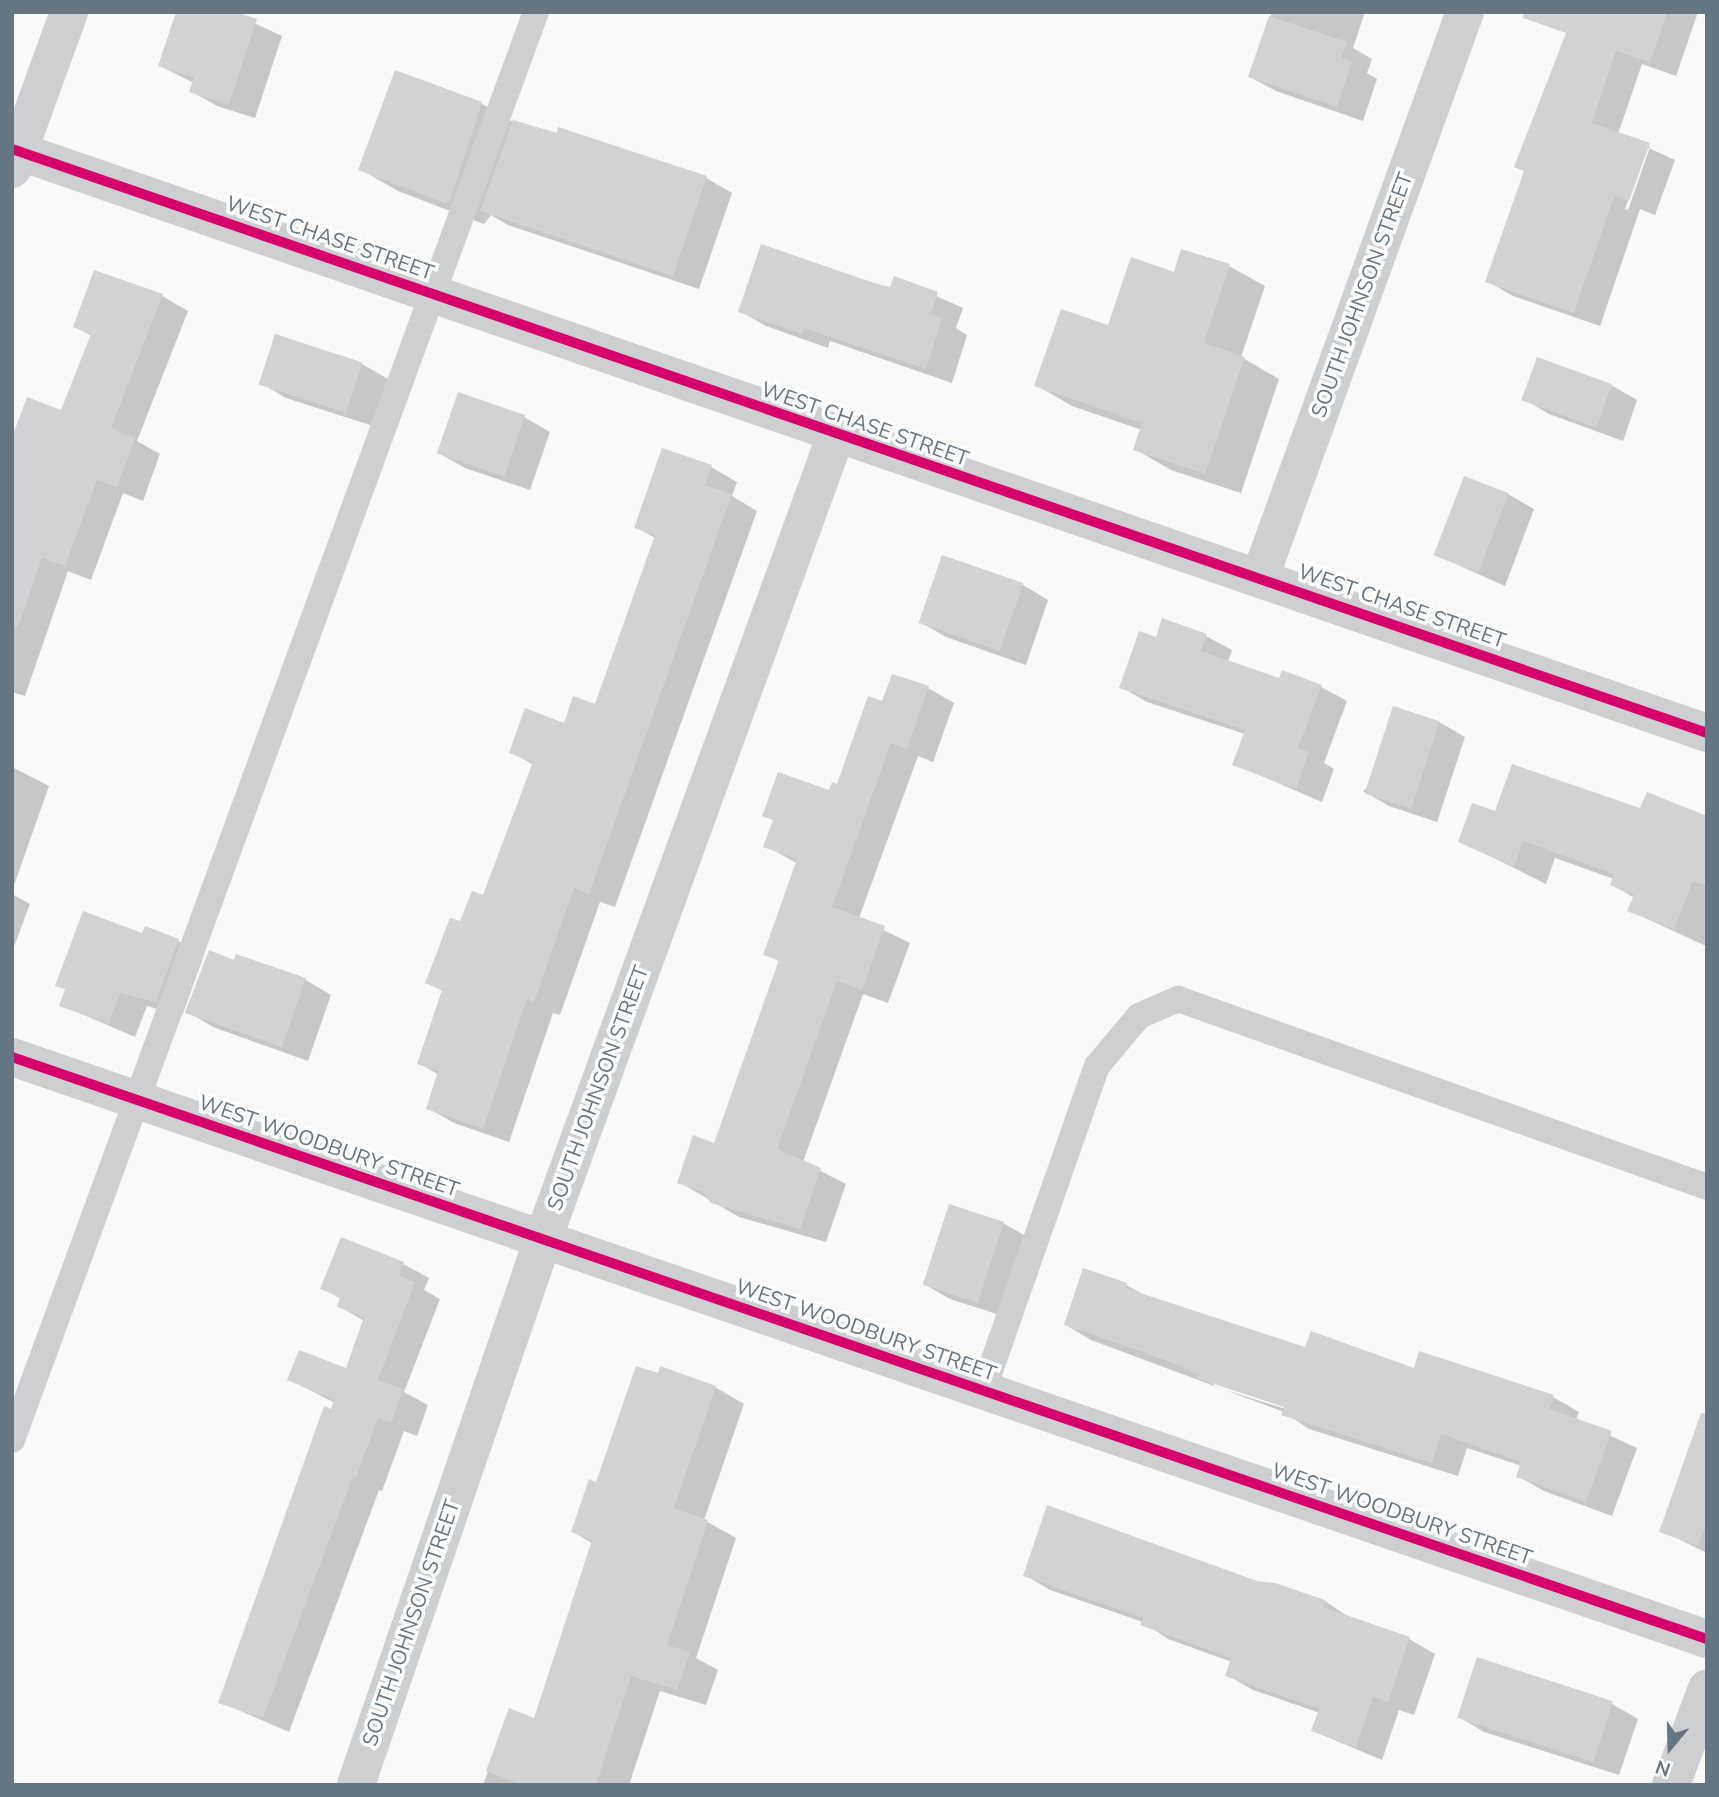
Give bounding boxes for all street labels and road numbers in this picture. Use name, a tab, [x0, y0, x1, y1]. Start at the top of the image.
street label: SOUTH JOHNSON STREET	[1306, 169, 1418, 421]
street label: WEST CHASE STREET	[223, 191, 437, 285]
street label: WEST CHASE STREET	[758, 377, 972, 471]
street label: WEST CHASE STREET	[1295, 559, 1509, 653]
street label: SOUTH JOHNSON STREET	[542, 962, 654, 1214]
street label: WEST WOODBURY STREET	[195, 1090, 463, 1202]
street label: WEST WOODBURY STREET	[732, 1274, 1000, 1386]
street label: WEST WOODBURY STREET	[1268, 1458, 1536, 1570]
street label: SOUTH JOHNSON STREET	[357, 1497, 465, 1749]

